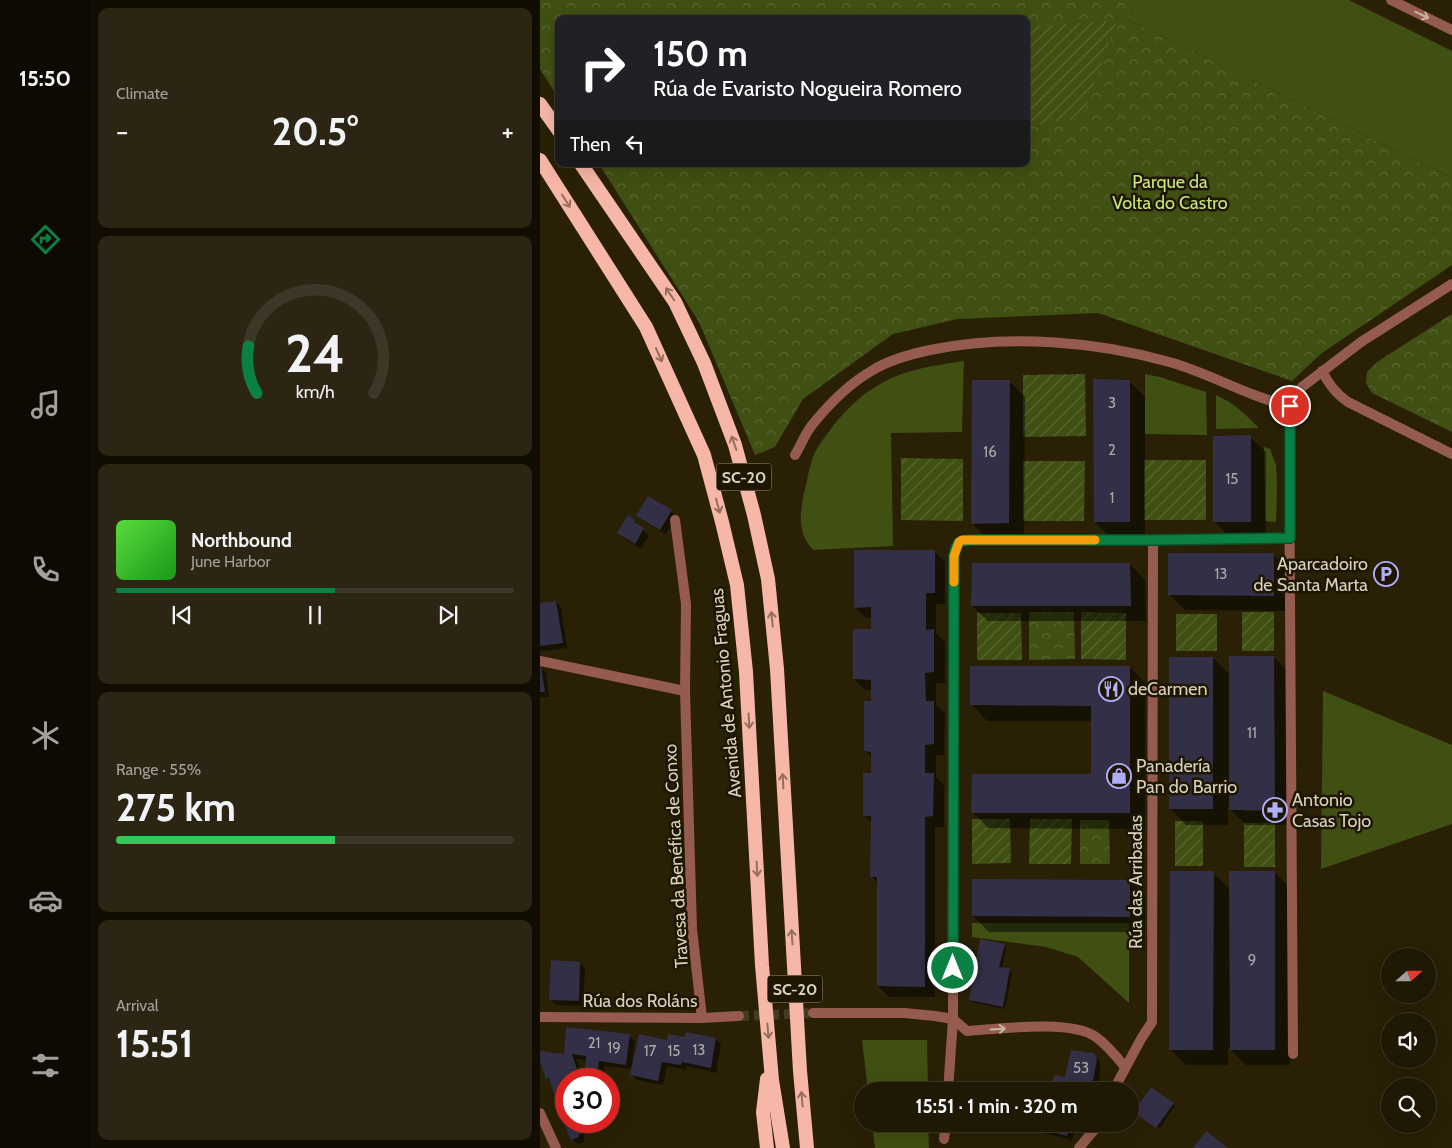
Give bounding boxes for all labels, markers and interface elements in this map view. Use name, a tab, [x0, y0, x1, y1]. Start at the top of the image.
one-way arrow	[1414, 11, 1429, 20]
text: 150 m	[653, 32, 748, 75]
icon: right	[570, 35, 635, 100]
text: 15:50	[19, 65, 71, 92]
text: Rúa de Evaristo Nogueira Romero	[653, 75, 962, 102]
text: Climate	[116, 84, 168, 103]
text: 20.5°	[272, 108, 358, 155]
text: −	[116, 114, 128, 148]
text: +	[502, 114, 514, 148]
icon: left	[621, 130, 649, 158]
text: Then	[570, 133, 611, 156]
park label: Parque da Volta do Castro	[1112, 171, 1228, 214]
one-way arrow	[562, 193, 572, 207]
icon: directions	[28, 222, 63, 257]
one-way arrow	[664, 287, 675, 301]
text: 24	[285, 322, 345, 385]
one-way arrow	[654, 347, 664, 362]
text: km/h	[295, 381, 335, 402]
pin	[1269, 385, 1311, 427]
icon: music	[28, 387, 63, 422]
icon: arrive	[1276, 392, 1304, 420]
house number: 3	[1108, 394, 1116, 412]
one-way arrow	[729, 436, 738, 451]
house number: 2	[1108, 441, 1116, 459]
house number: 16	[983, 443, 997, 461]
road number: SC-20	[716, 464, 772, 491]
house number: 15	[1225, 470, 1239, 488]
house number: 1	[1110, 489, 1114, 507]
one-way arrow	[713, 498, 723, 514]
text: Northbound	[191, 529, 292, 552]
icon: phone	[28, 552, 63, 587]
text: June Harbor	[191, 552, 271, 571]
place label: Aparcadoiro de Santa Marta	[1253, 553, 1368, 596]
parking icon: Aparcadoiro de Santa Marta	[1373, 561, 1399, 587]
house number: 13	[1214, 565, 1228, 583]
street label: Avenida de Antonio Fraguas	[706, 587, 746, 799]
icon: previous	[168, 601, 196, 629]
icon: pause	[301, 601, 329, 629]
icon: next	[434, 601, 462, 629]
one-way arrow	[767, 611, 777, 627]
restaurant icon: deCarmen	[1098, 676, 1124, 702]
place label: deCarmen	[1128, 678, 1208, 700]
one-way arrow	[745, 713, 754, 729]
icon: climate	[28, 718, 63, 753]
house number: 11	[1247, 724, 1257, 742]
street label: Travesa da Benéfica de Conxo	[659, 743, 693, 969]
place label: Panadería Pan do Barrio	[1136, 755, 1237, 798]
text: Range · 55%	[116, 760, 201, 779]
shop icon: Panadería Pan do Barrio	[1106, 763, 1132, 789]
one-way arrow	[778, 773, 788, 789]
text: 275 km	[116, 784, 236, 831]
place label: Antonio Casas Tojo	[1292, 789, 1371, 832]
pharmacy icon: Antonio Casas Tojo	[1262, 797, 1288, 823]
street label: Rúa das Arribadas	[1125, 815, 1147, 949]
one-way arrow	[752, 860, 761, 876]
icon: car	[28, 883, 63, 918]
one-way arrow	[788, 930, 797, 946]
position arrow	[926, 941, 978, 993]
north arrow	[1381, 948, 1436, 1002]
map controls	[1381, 948, 1436, 1133]
house number: 9	[1248, 951, 1256, 969]
road number: SC-20	[768, 976, 822, 1002]
street label: Rúa dos Roláns	[583, 990, 697, 1012]
text: Arrival	[116, 996, 159, 1015]
button: sound	[1381, 1013, 1436, 1068]
text: 15:51	[116, 1020, 193, 1067]
one-way arrow	[763, 1023, 773, 1039]
one-way arrow	[989, 1024, 1005, 1034]
house number: 21	[588, 1034, 600, 1052]
house number: 19	[607, 1039, 621, 1057]
house number: 13	[692, 1041, 706, 1059]
house number: 17	[644, 1042, 657, 1060]
house number: 15	[667, 1042, 681, 1060]
icon: filters	[28, 1048, 63, 1083]
house number: 53	[1073, 1059, 1089, 1077]
speed limit sign: 30	[555, 1068, 620, 1133]
button: search	[1381, 1078, 1436, 1133]
one-way arrow	[797, 1092, 807, 1108]
text: 15:51 · 1 min · 320 m	[916, 1095, 1077, 1118]

